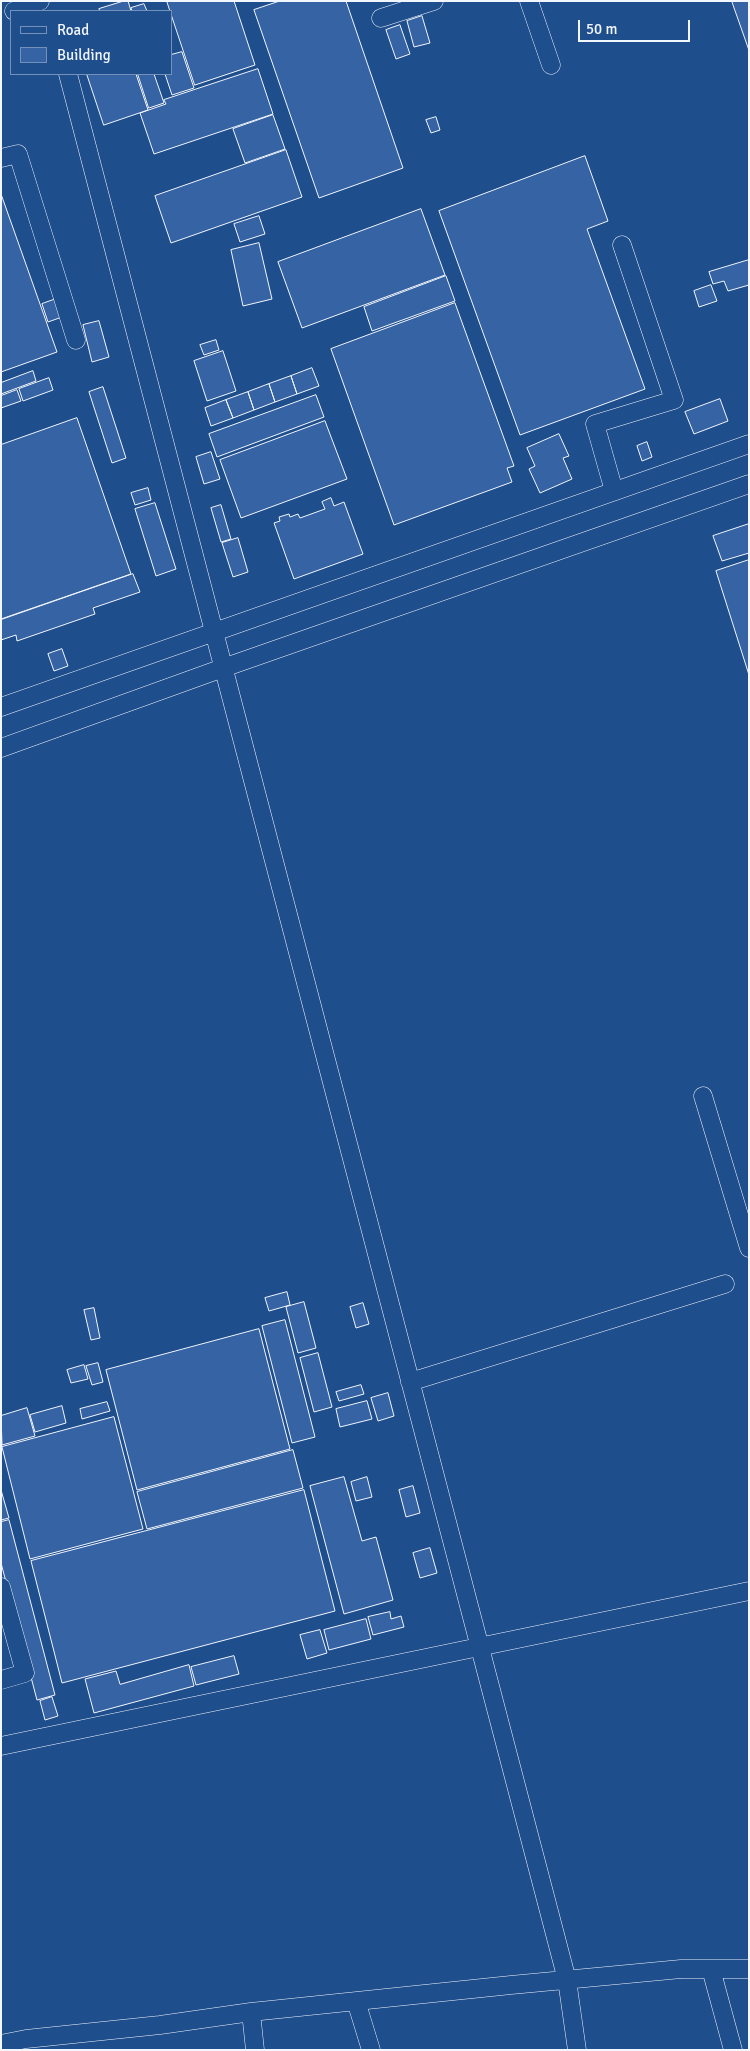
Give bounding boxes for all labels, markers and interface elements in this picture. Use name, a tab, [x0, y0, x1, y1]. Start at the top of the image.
legend	[10, 10, 172, 75]
scale bar	[580, 10, 692, 42]
text: 50 m	[586, 20, 617, 38]
text: Road	[57, 21, 89, 39]
text: Building	[57, 46, 111, 64]

